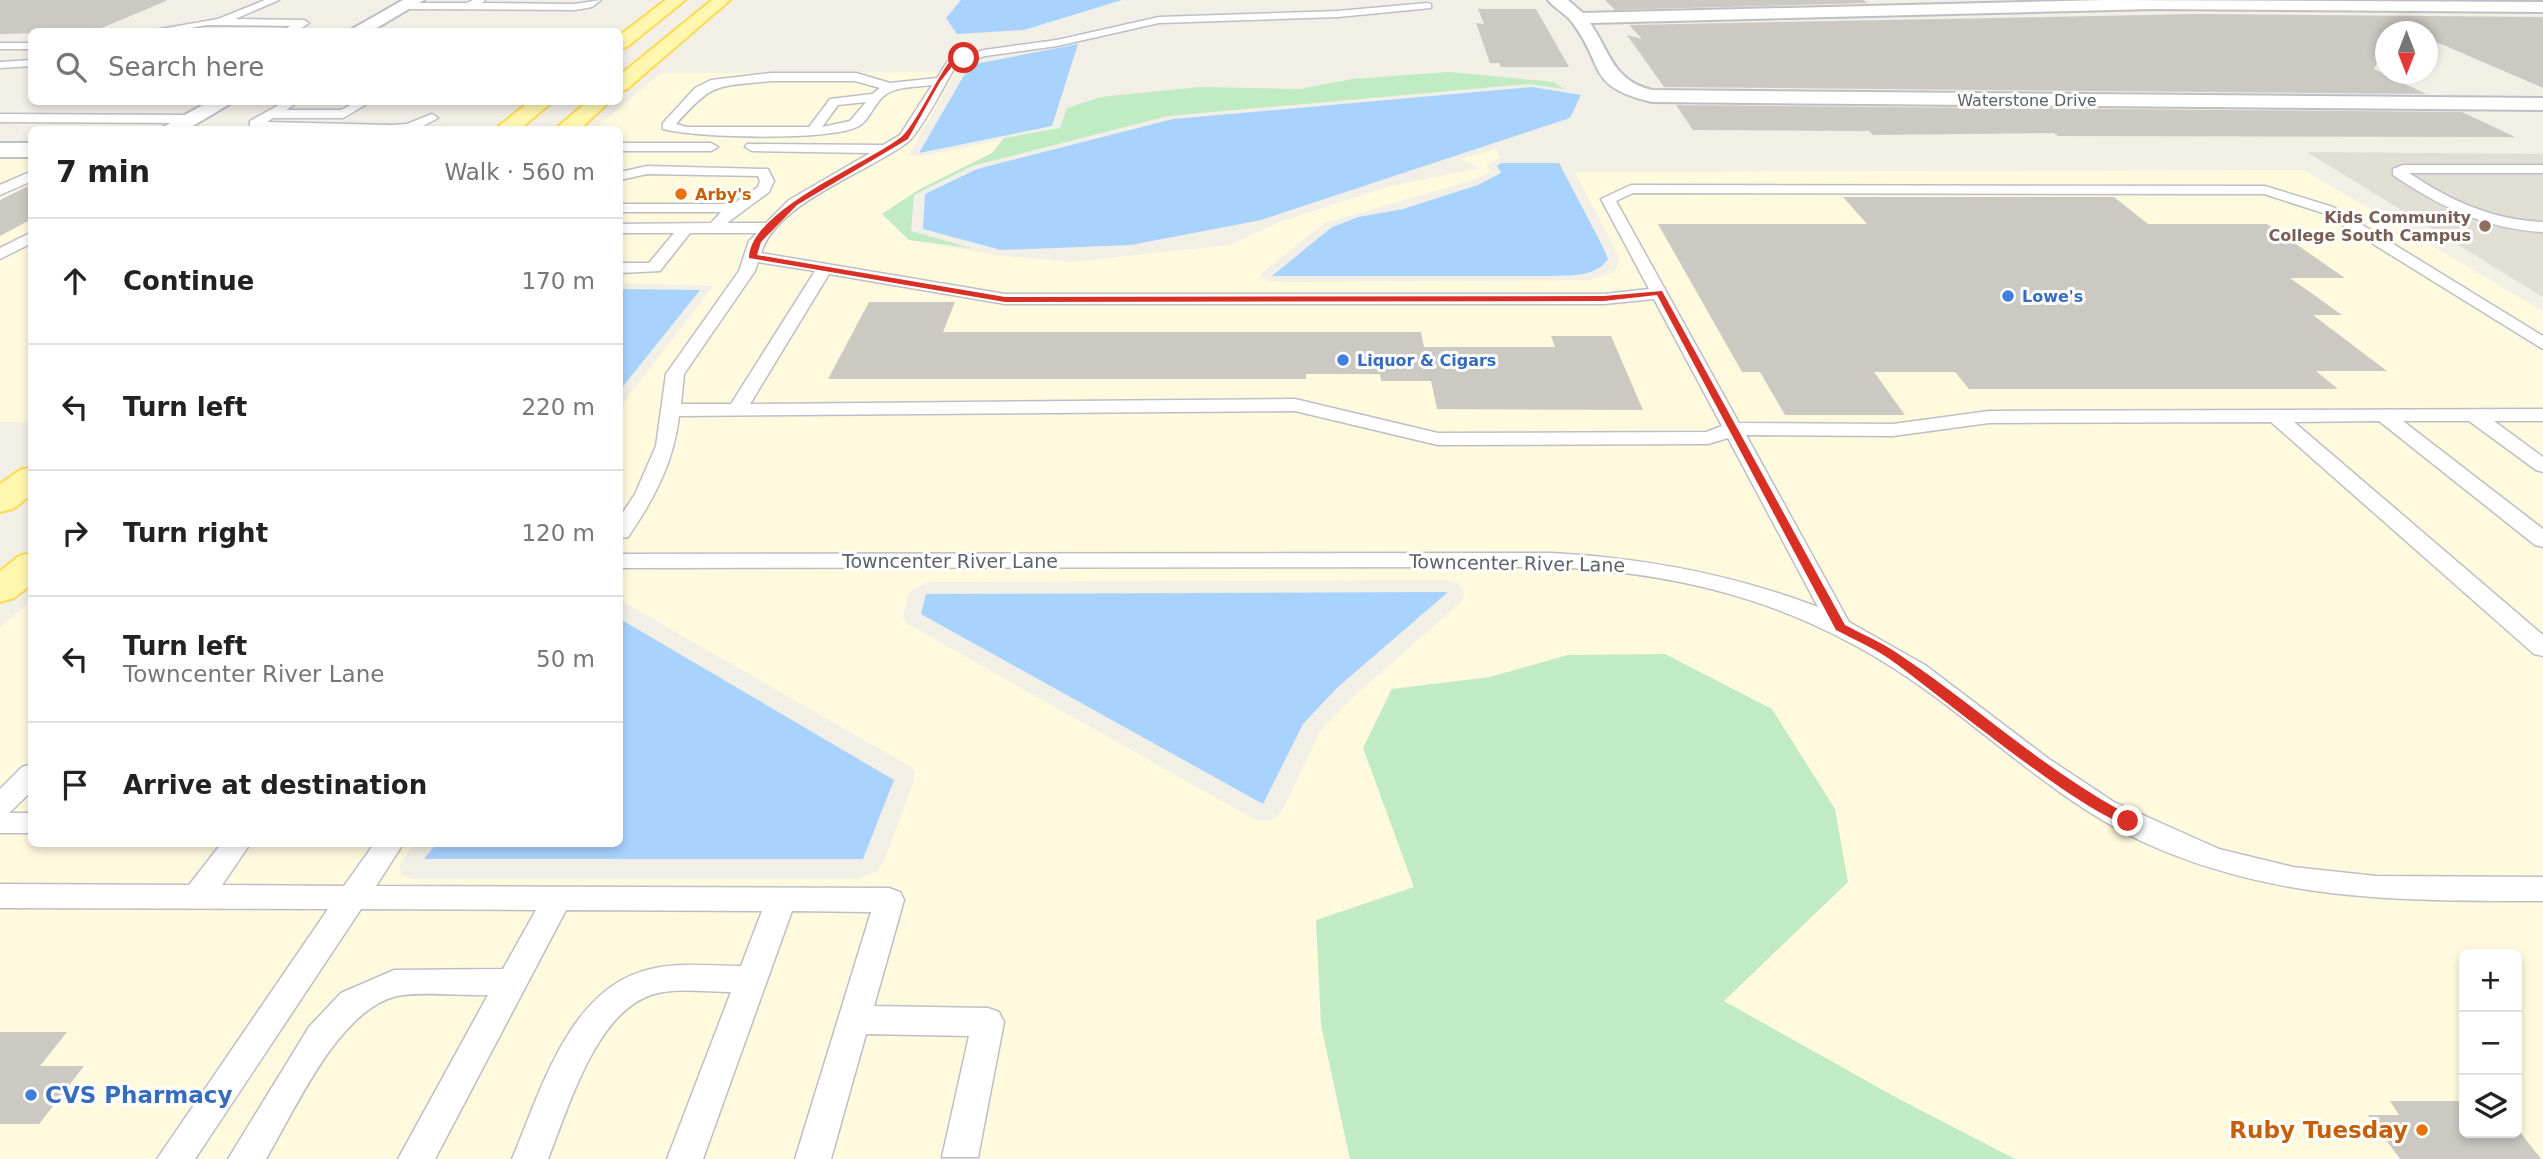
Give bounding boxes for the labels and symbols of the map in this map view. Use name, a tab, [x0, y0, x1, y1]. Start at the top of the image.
north arrow	[2375, 21, 2438, 84]
route start	[948, 42, 979, 73]
street label: Waterstone Drive	[1957, 91, 2097, 110]
place label: Arby's	[695, 185, 752, 204]
marker: Arby's	[673, 186, 689, 202]
place label: Kids Community College South Campus	[2268, 208, 2472, 245]
marker: Kids Community College South Campus	[2477, 218, 2493, 234]
place label: Lowe's	[2022, 287, 2083, 306]
marker: Lowe's	[2000, 288, 2016, 304]
place label: Liquor & Cigars	[1357, 351, 1496, 370]
marker: Liquor & Cigars	[1335, 352, 1351, 368]
street label: Towncenter River Lane	[841, 550, 1058, 572]
street label: Towncenter River Lane	[1408, 550, 1625, 576]
route end	[2112, 805, 2143, 836]
place label: CVS Pharmacy	[45, 1082, 232, 1108]
marker: CVS Pharmacy	[23, 1087, 39, 1103]
place label: Ruby Tuesday	[2229, 1117, 2408, 1143]
marker: Ruby Tuesday	[2414, 1122, 2430, 1138]

